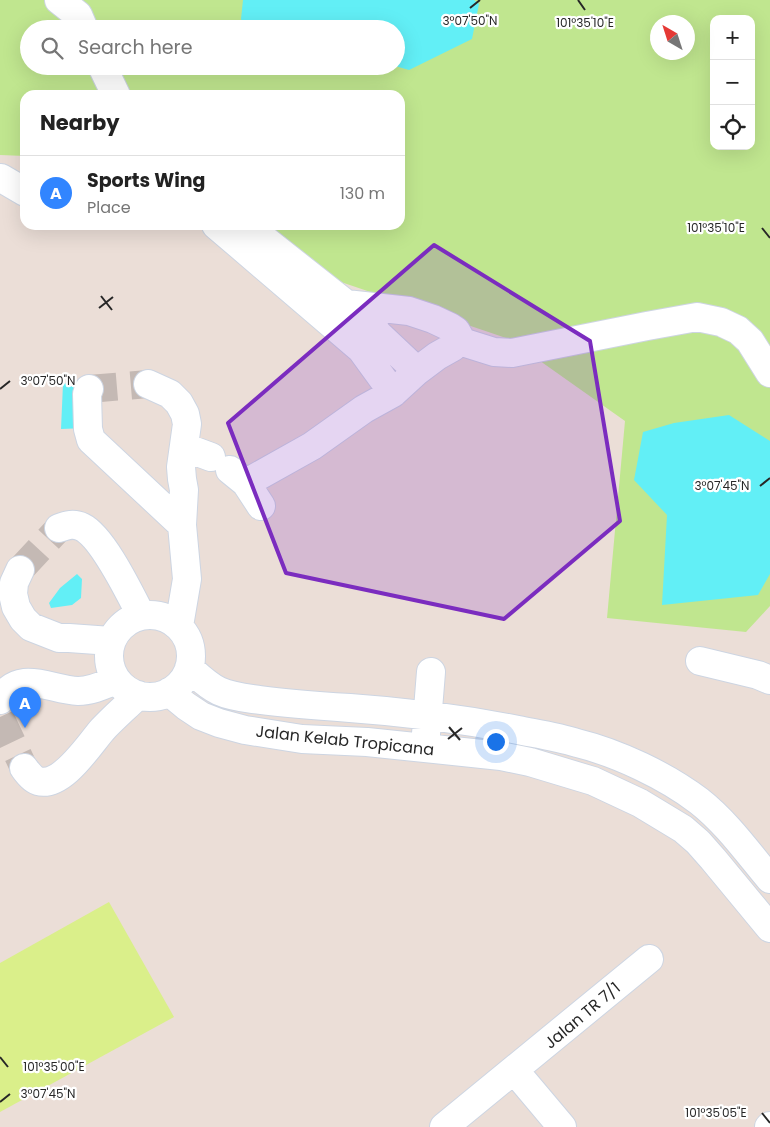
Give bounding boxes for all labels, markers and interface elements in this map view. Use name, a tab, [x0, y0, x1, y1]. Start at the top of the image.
text: 3°07'50"N	[443, 12, 498, 29]
text: 101°35'10"E	[556, 14, 614, 31]
north arrow	[650, 15, 695, 60]
map controls	[710, 15, 755, 150]
button: +	[710, 15, 755, 60]
search box	[20, 20, 405, 75]
icon: search	[38, 34, 66, 62]
text: Search here	[78, 34, 192, 61]
button: −	[710, 60, 755, 105]
button: locate	[710, 105, 755, 150]
text: Nearby	[40, 108, 120, 137]
text: Sports Wing	[87, 167, 205, 194]
text: A	[50, 182, 62, 205]
text: 130 m	[340, 182, 385, 205]
text: Place	[87, 196, 131, 219]
text: 101°35'10"E	[687, 219, 745, 236]
text: 3°07'50"N	[21, 372, 76, 389]
text: 3°07'45"N	[694, 477, 750, 494]
pin: A	[9, 687, 41, 728]
street label: Jalan Kelab Tropicana	[255, 720, 435, 761]
your location	[483, 729, 509, 755]
street label: Jalan TR 7/1	[539, 977, 625, 1054]
text: 101°35'00"E	[23, 1058, 85, 1075]
text: 3°07'45"N	[20, 1085, 76, 1102]
text: 101°35'05"E	[685, 1104, 747, 1121]

